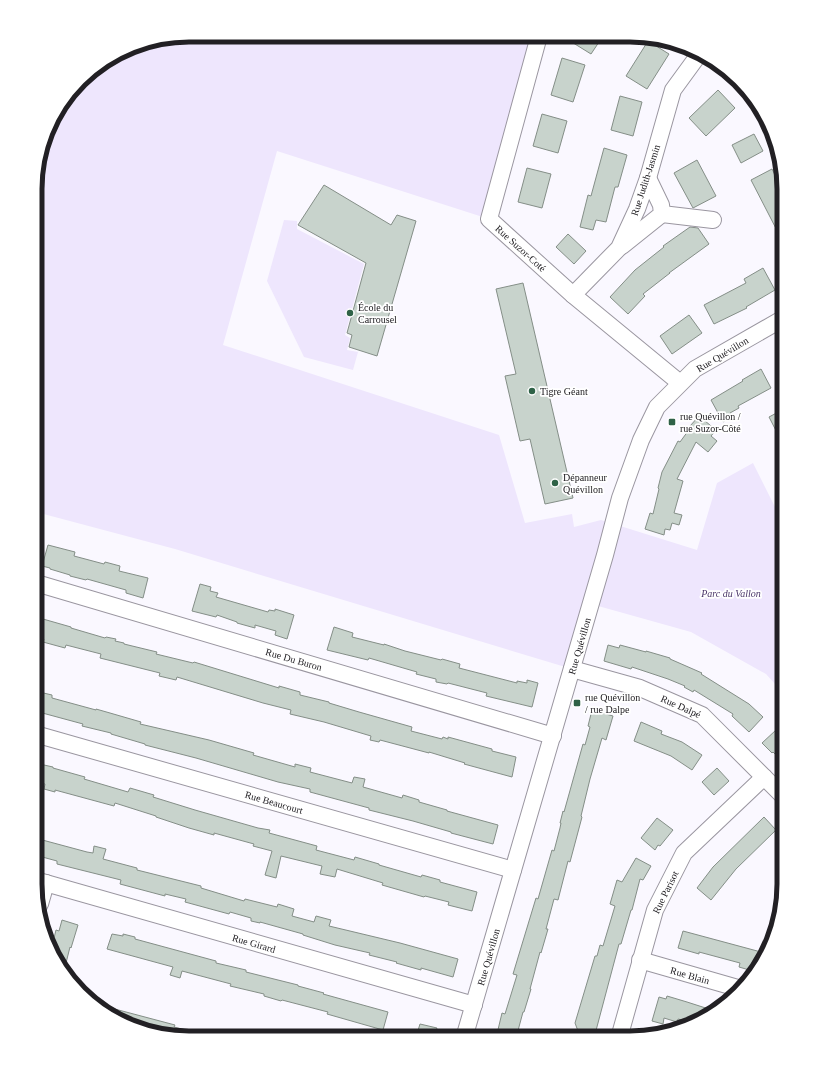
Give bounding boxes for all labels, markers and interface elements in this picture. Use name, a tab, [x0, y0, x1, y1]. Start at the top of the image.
street label: Rue Judith-Jasmin	[629, 143, 662, 217]
street label: Rue Suzor-Coté	[493, 223, 549, 274]
place label: École du Carrousel	[358, 302, 397, 325]
marker: École du Carrousel	[345, 308, 355, 318]
street label: Rue Quévillon	[694, 335, 750, 374]
marker: Tigre Géant	[527, 386, 537, 396]
place label: Tigre Géant	[540, 386, 588, 397]
place label: rue Quévillon / rue Suzor-Côté	[680, 411, 741, 434]
marker: rue Quévillon / rue Suzor-Côté	[667, 417, 677, 427]
place label: Dépanneur Quévillon	[563, 472, 608, 495]
marker: Dépanneur Quévillon	[550, 478, 560, 488]
park label: Parc du Vallon	[700, 588, 761, 599]
street label: Rue Quévillon	[566, 616, 593, 676]
street label: Rue Du Buron	[264, 646, 323, 673]
place label: rue Quévillon / rue Dalpe	[585, 692, 640, 715]
street label: Rue Dalpé	[659, 693, 703, 720]
marker: rue Quévillon / rue Dalpe	[572, 698, 582, 708]
street label: Rue Beaucourt	[244, 789, 304, 816]
street label: Rue Parisot	[650, 869, 681, 915]
street label: Rue Quévillon	[475, 927, 502, 987]
street label: Rue Girard	[231, 932, 277, 955]
street label: Rue Blain	[669, 965, 711, 986]

